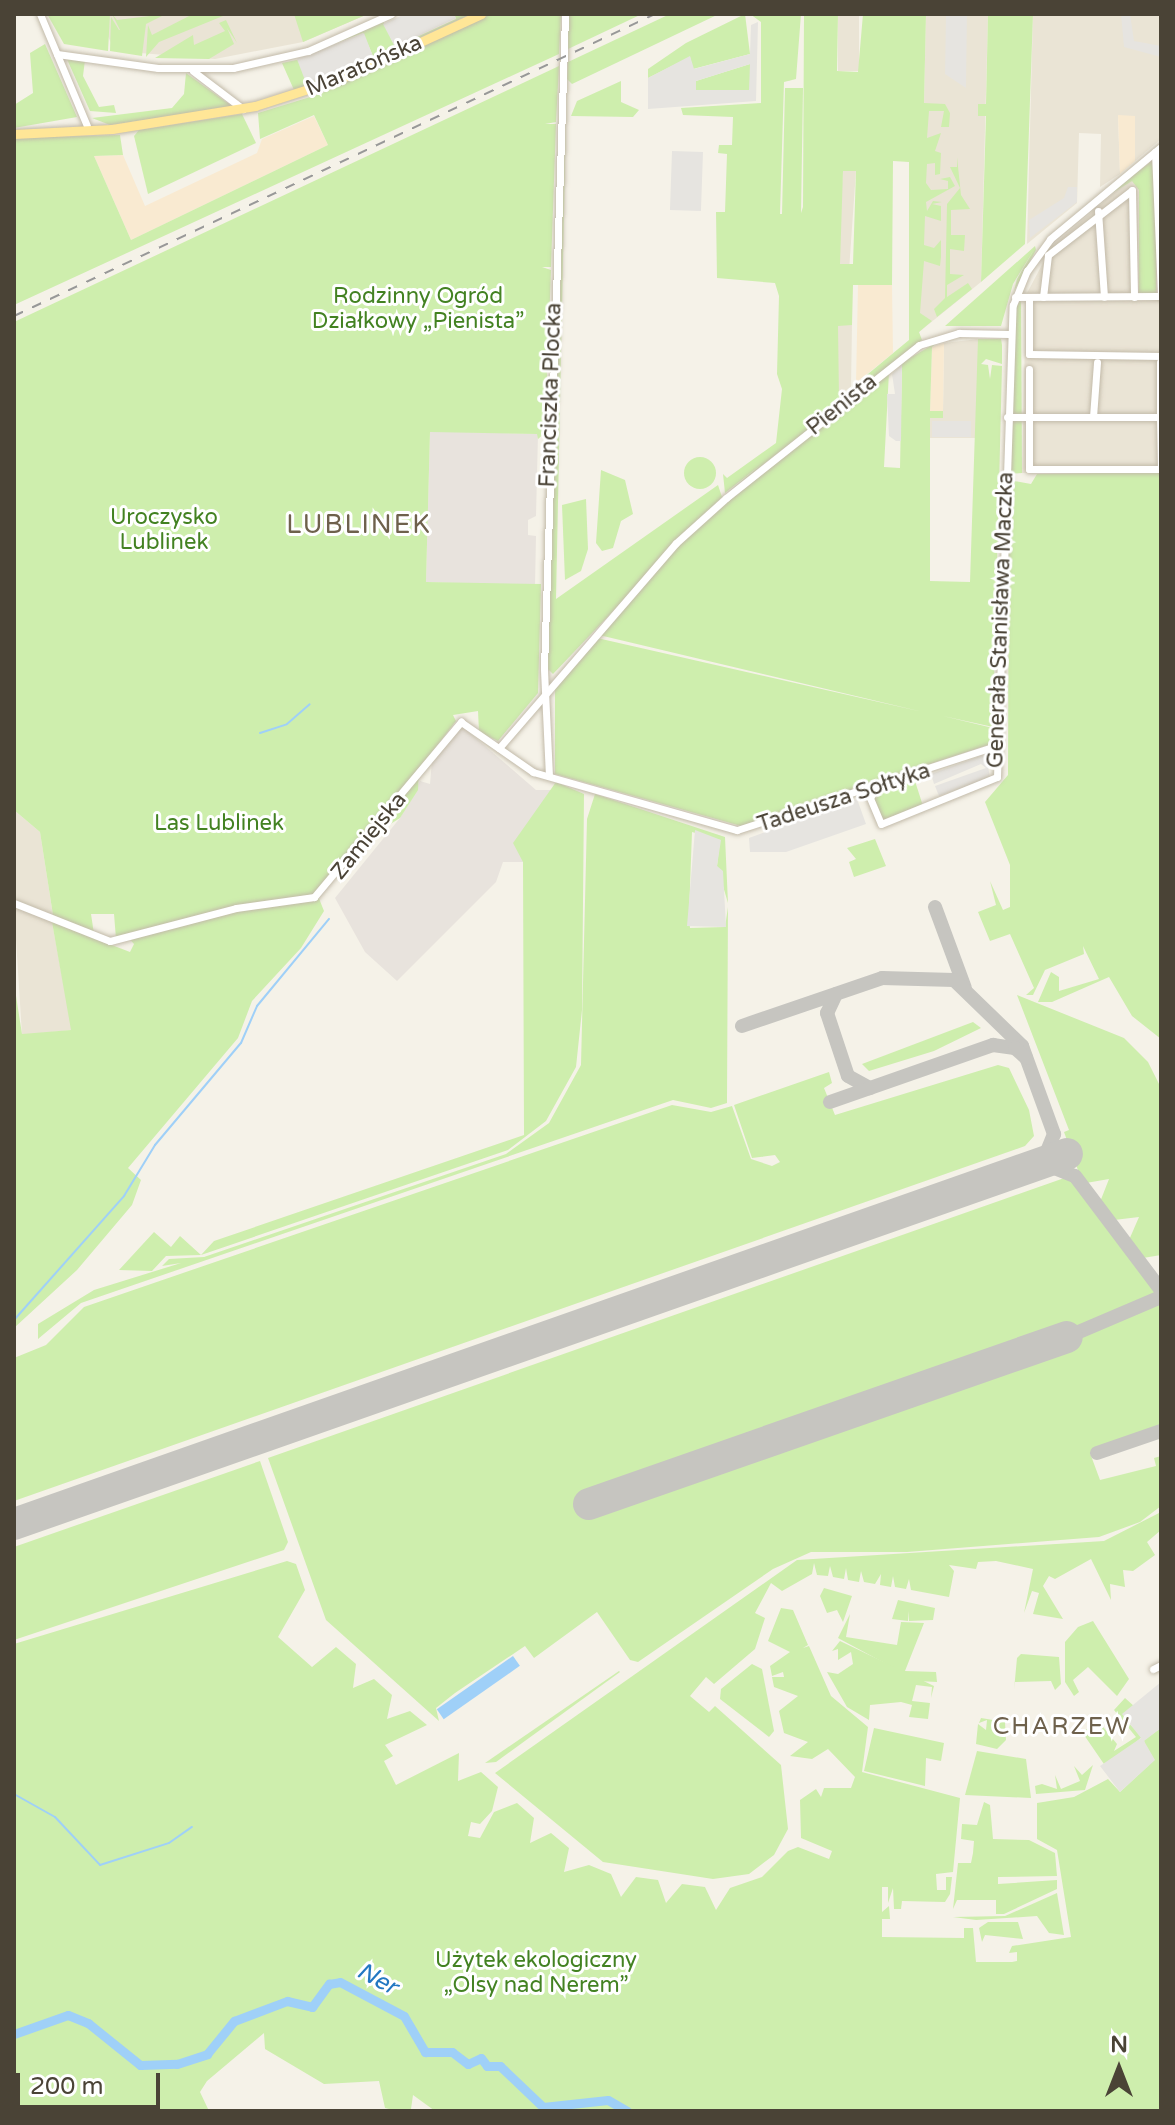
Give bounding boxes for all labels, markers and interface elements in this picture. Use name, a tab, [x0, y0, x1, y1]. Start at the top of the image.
street label: Maratońska	[302, 30, 426, 102]
park label: Rodzinny Ogród Działkowy „Pienista”	[312, 283, 524, 334]
street label: Franciszka Plocka	[535, 302, 567, 488]
street label: Pienista	[802, 369, 882, 441]
street label: Generała Stanisława Maczka	[983, 471, 1019, 769]
park label: Uroczysko Lublinek	[110, 504, 218, 556]
district label: LUBLINEK	[286, 509, 432, 541]
street label: Tadeusza Sołtyka	[754, 758, 934, 838]
street label: Zamiejska	[326, 787, 412, 885]
park label: Las Lublinek	[154, 811, 284, 837]
district label: CHARZEW	[993, 1713, 1131, 1741]
park label: Użytek ekologiczny „Olsy nad Nerem”	[435, 1947, 637, 1998]
water label: Ner	[352, 1956, 402, 2002]
north arrow	[1079, 2029, 1159, 2109]
text: N	[1110, 2032, 1128, 2058]
scale bar	[20, 2057, 164, 2107]
text: 200 m	[30, 2072, 104, 2101]

